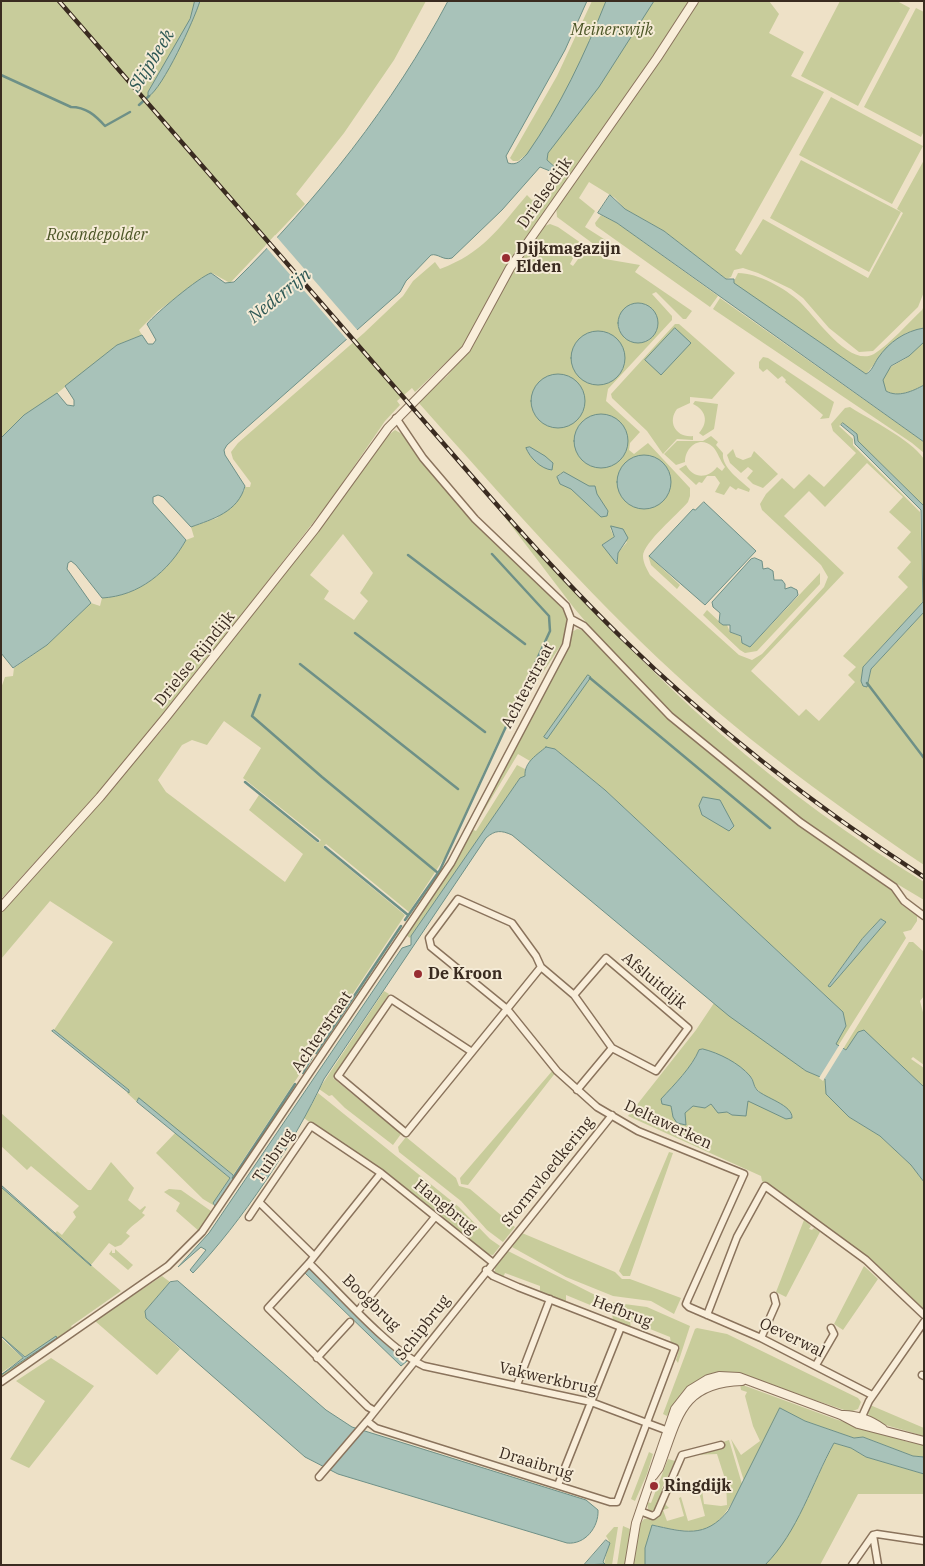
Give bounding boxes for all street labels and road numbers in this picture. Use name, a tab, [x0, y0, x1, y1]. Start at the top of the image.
street label: Drielsedijk	[514, 154, 576, 232]
street label: Drielse Rijndijk	[151, 608, 239, 710]
street label: Achterstraat	[497, 640, 559, 732]
street label: Afsluitdijk	[618, 948, 690, 1014]
street label: Achterstraat	[288, 988, 356, 1076]
street label: Deltawerken	[621, 1096, 715, 1154]
street label: Stormvloedkering	[498, 1113, 598, 1231]
street label: Tuibrug	[249, 1125, 299, 1187]
street label: Hangbrug	[409, 1176, 481, 1238]
street label: Boogbrug	[338, 1271, 404, 1335]
street label: Schipbrug	[391, 1291, 455, 1365]
street label: Hefbrug	[590, 1292, 654, 1332]
street label: Oeverwal	[756, 1314, 828, 1362]
street label: Vakwerkbrug	[497, 1358, 599, 1400]
street label: Draaibrug	[497, 1444, 575, 1484]

